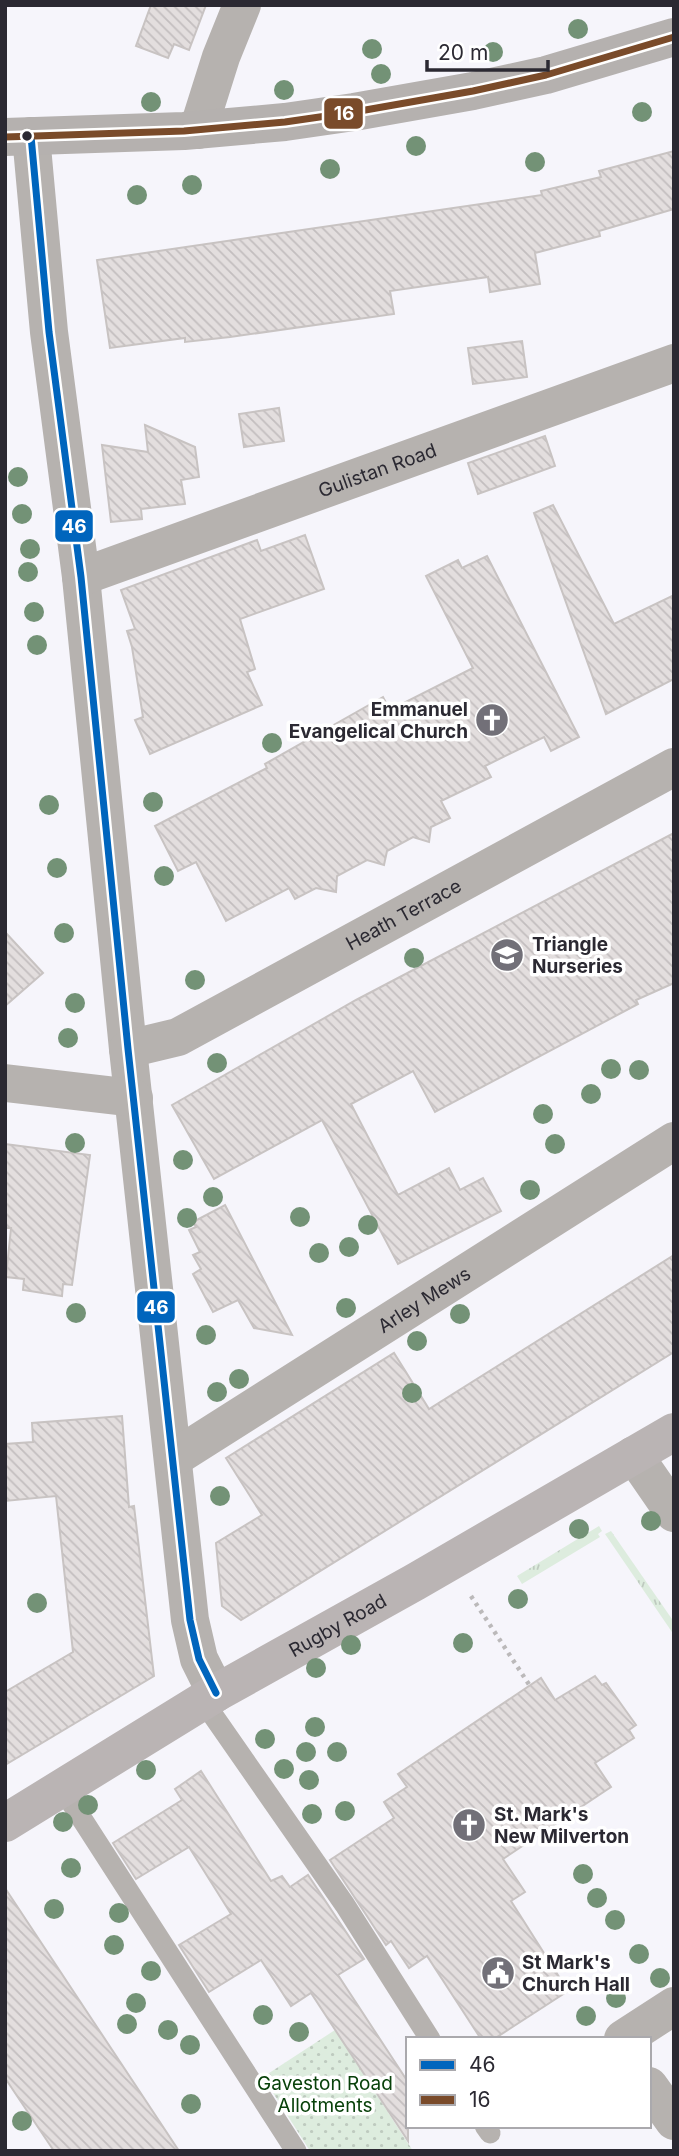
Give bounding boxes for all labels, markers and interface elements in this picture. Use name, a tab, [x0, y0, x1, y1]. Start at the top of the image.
scale bar	[427, 28, 548, 72]
text: 20 m	[438, 40, 488, 65]
line badge: 16	[323, 97, 364, 130]
text: 16	[334, 102, 354, 125]
unlabelled marker	[20, 129, 34, 143]
street label: Gulistan Road	[315, 438, 440, 502]
line badge: 46	[54, 509, 94, 543]
text: 46	[61, 515, 87, 538]
place label: Emmanuel Evangelical Church	[289, 698, 468, 743]
church icon: Emmanuel Evangelical Church	[473, 701, 511, 739]
street label: Heath Terrace	[342, 874, 465, 955]
place label: Triangle Nurseries	[532, 933, 623, 978]
school or university icon: Triangle Nurseries	[488, 936, 526, 974]
street label: Arley Mews	[373, 1262, 475, 1337]
line badge: 46	[136, 1290, 176, 1324]
text: 46	[143, 1296, 169, 1319]
street label: Rugby Road	[285, 1589, 390, 1662]
place label: St. Mark's New Milverton	[494, 1803, 629, 1848]
church icon: St. Mark's New Milverton	[450, 1806, 488, 1844]
place label: St Mark's Church Hall	[522, 1951, 630, 1996]
public building icon: St Mark's Church Hall	[479, 1954, 517, 1992]
legend	[406, 2037, 651, 2128]
text: 46	[469, 2052, 496, 2077]
park label: Gaveston Road Allotments	[257, 2072, 393, 2117]
text: 16	[469, 2087, 491, 2112]

